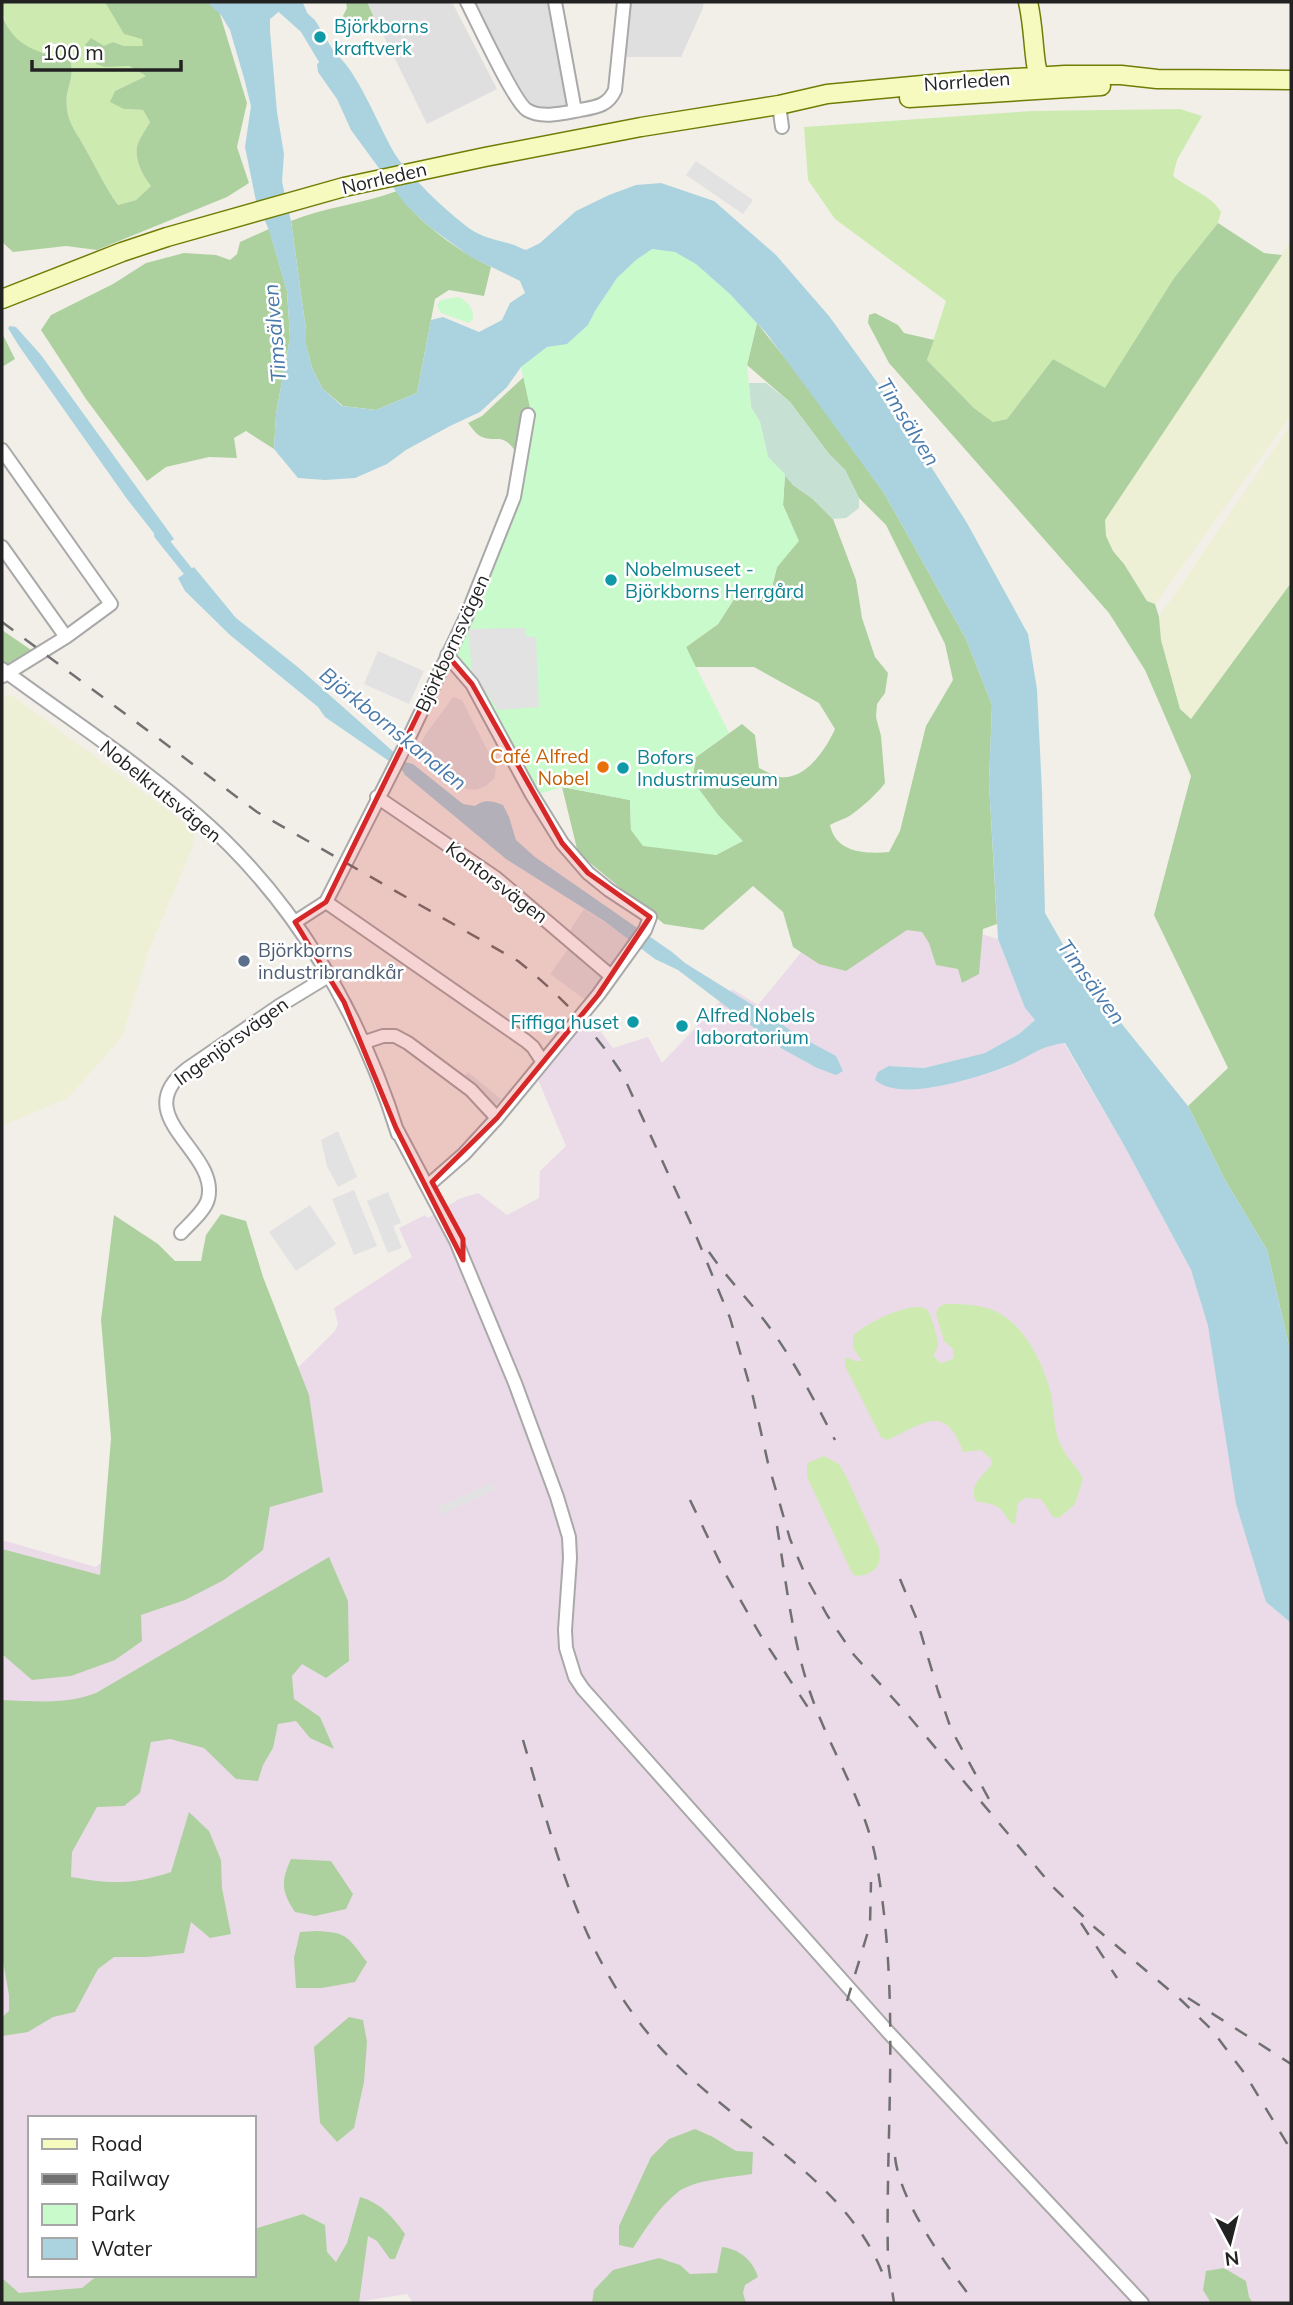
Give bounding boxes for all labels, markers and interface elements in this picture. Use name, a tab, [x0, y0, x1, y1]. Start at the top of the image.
place label: Björkborns kraftverk	[334, 14, 429, 60]
scale bar	[32, 28, 180, 72]
marker: Björkborns kraftverk	[312, 29, 328, 45]
text: 100 m	[42, 39, 104, 65]
street label: Norrleden	[923, 66, 1011, 96]
street label: Norrleden	[339, 157, 429, 199]
water label: Timsälven	[257, 283, 291, 383]
water label: Timsälven	[872, 373, 946, 470]
place label: Nobelmuseet - Björkborns Herrgård	[625, 557, 804, 603]
street label: Björkbornsvägen	[410, 570, 494, 716]
marker: Nobelmuseet - Björkborns Herrgård	[603, 572, 619, 588]
water label: Björkbornskanalen	[315, 661, 472, 795]
street label: Nobelkrutsvägen	[95, 735, 227, 847]
place label: Café Alfred Nobel	[490, 744, 589, 790]
place label: Bofors Industrimuseum	[637, 745, 778, 791]
marker: Café Alfred Nobel	[595, 759, 611, 775]
marker: Bofors Industrimuseum	[615, 760, 631, 776]
street label: Kontorsvägen	[441, 836, 553, 928]
water label: Timsälven	[1052, 934, 1131, 1029]
place label: Björkborns industribrandkår	[258, 938, 404, 984]
marker: Björkborns industribrandkår	[236, 953, 252, 969]
street label: Ingenjörsvägen	[169, 992, 293, 1090]
place label: Alfred Nobels laboratorium	[696, 1003, 815, 1049]
place label: Fiffiga huset	[510, 1010, 619, 1034]
marker: Fiffiga huset	[625, 1014, 641, 1030]
marker: Alfred Nobels laboratorium	[674, 1018, 690, 1034]
legend	[28, 2116, 256, 2277]
text: Road	[91, 2130, 142, 2156]
text: Railway	[91, 2165, 170, 2191]
text: Park	[91, 2200, 135, 2226]
north arrow	[1195, 2207, 1265, 2277]
text: Water	[91, 2235, 152, 2261]
text: N	[1223, 2246, 1241, 2272]

